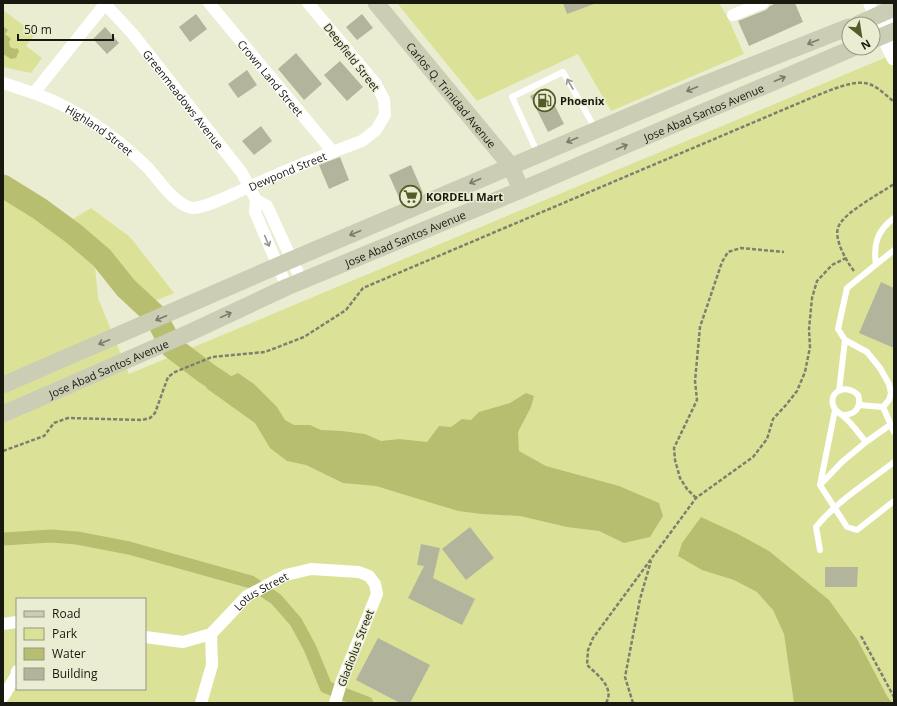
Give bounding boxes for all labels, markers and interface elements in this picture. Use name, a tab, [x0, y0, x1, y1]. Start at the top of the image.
scale bar	[18, 16, 113, 42]
north arrow	[841, 16, 881, 56]
street label: Deepfield Street	[321, 20, 383, 94]
text: 50 m	[24, 21, 52, 38]
street label: Crown Land Street	[235, 36, 307, 119]
text: N	[859, 36, 874, 54]
one-way arrow	[807, 38, 819, 46]
street label: Carlos Q. Trinidad Avenue	[404, 39, 500, 151]
street label: Greenmeadows Avenue	[140, 46, 228, 152]
one-way arrow	[773, 75, 785, 83]
one-way arrow	[565, 78, 573, 90]
street label: Jose Abad Santos Avenue	[640, 80, 766, 145]
one-way arrow	[686, 86, 698, 93]
fuel station icon: Phoenix	[531, 87, 557, 113]
place label: Phoenix	[560, 93, 605, 108]
street label: Highland Street	[63, 101, 137, 158]
one-way arrow	[566, 137, 578, 144]
one-way arrow	[615, 143, 627, 150]
street label: Dewpond Street	[246, 148, 328, 194]
one-way arrow	[469, 178, 481, 186]
supermarket icon: KORDELI Mart	[397, 183, 423, 209]
place label: KORDELI Mart	[426, 189, 503, 204]
street label: Jose Abad Santos Avenue	[342, 206, 468, 270]
one-way arrow	[350, 229, 362, 237]
one-way arrow	[264, 234, 271, 246]
one-way arrow	[220, 311, 232, 318]
one-way arrow	[155, 314, 167, 322]
street label: Jose Abad Santos Avenue	[45, 335, 171, 401]
one-way arrow	[99, 339, 111, 346]
street label: Lotus Street	[230, 568, 290, 613]
legend	[16, 598, 146, 690]
text: Road	[52, 605, 81, 622]
street label: Gladiolus Street	[333, 607, 377, 689]
text: Park	[52, 625, 78, 642]
text: Water	[52, 645, 86, 662]
text: Building	[52, 665, 98, 682]

